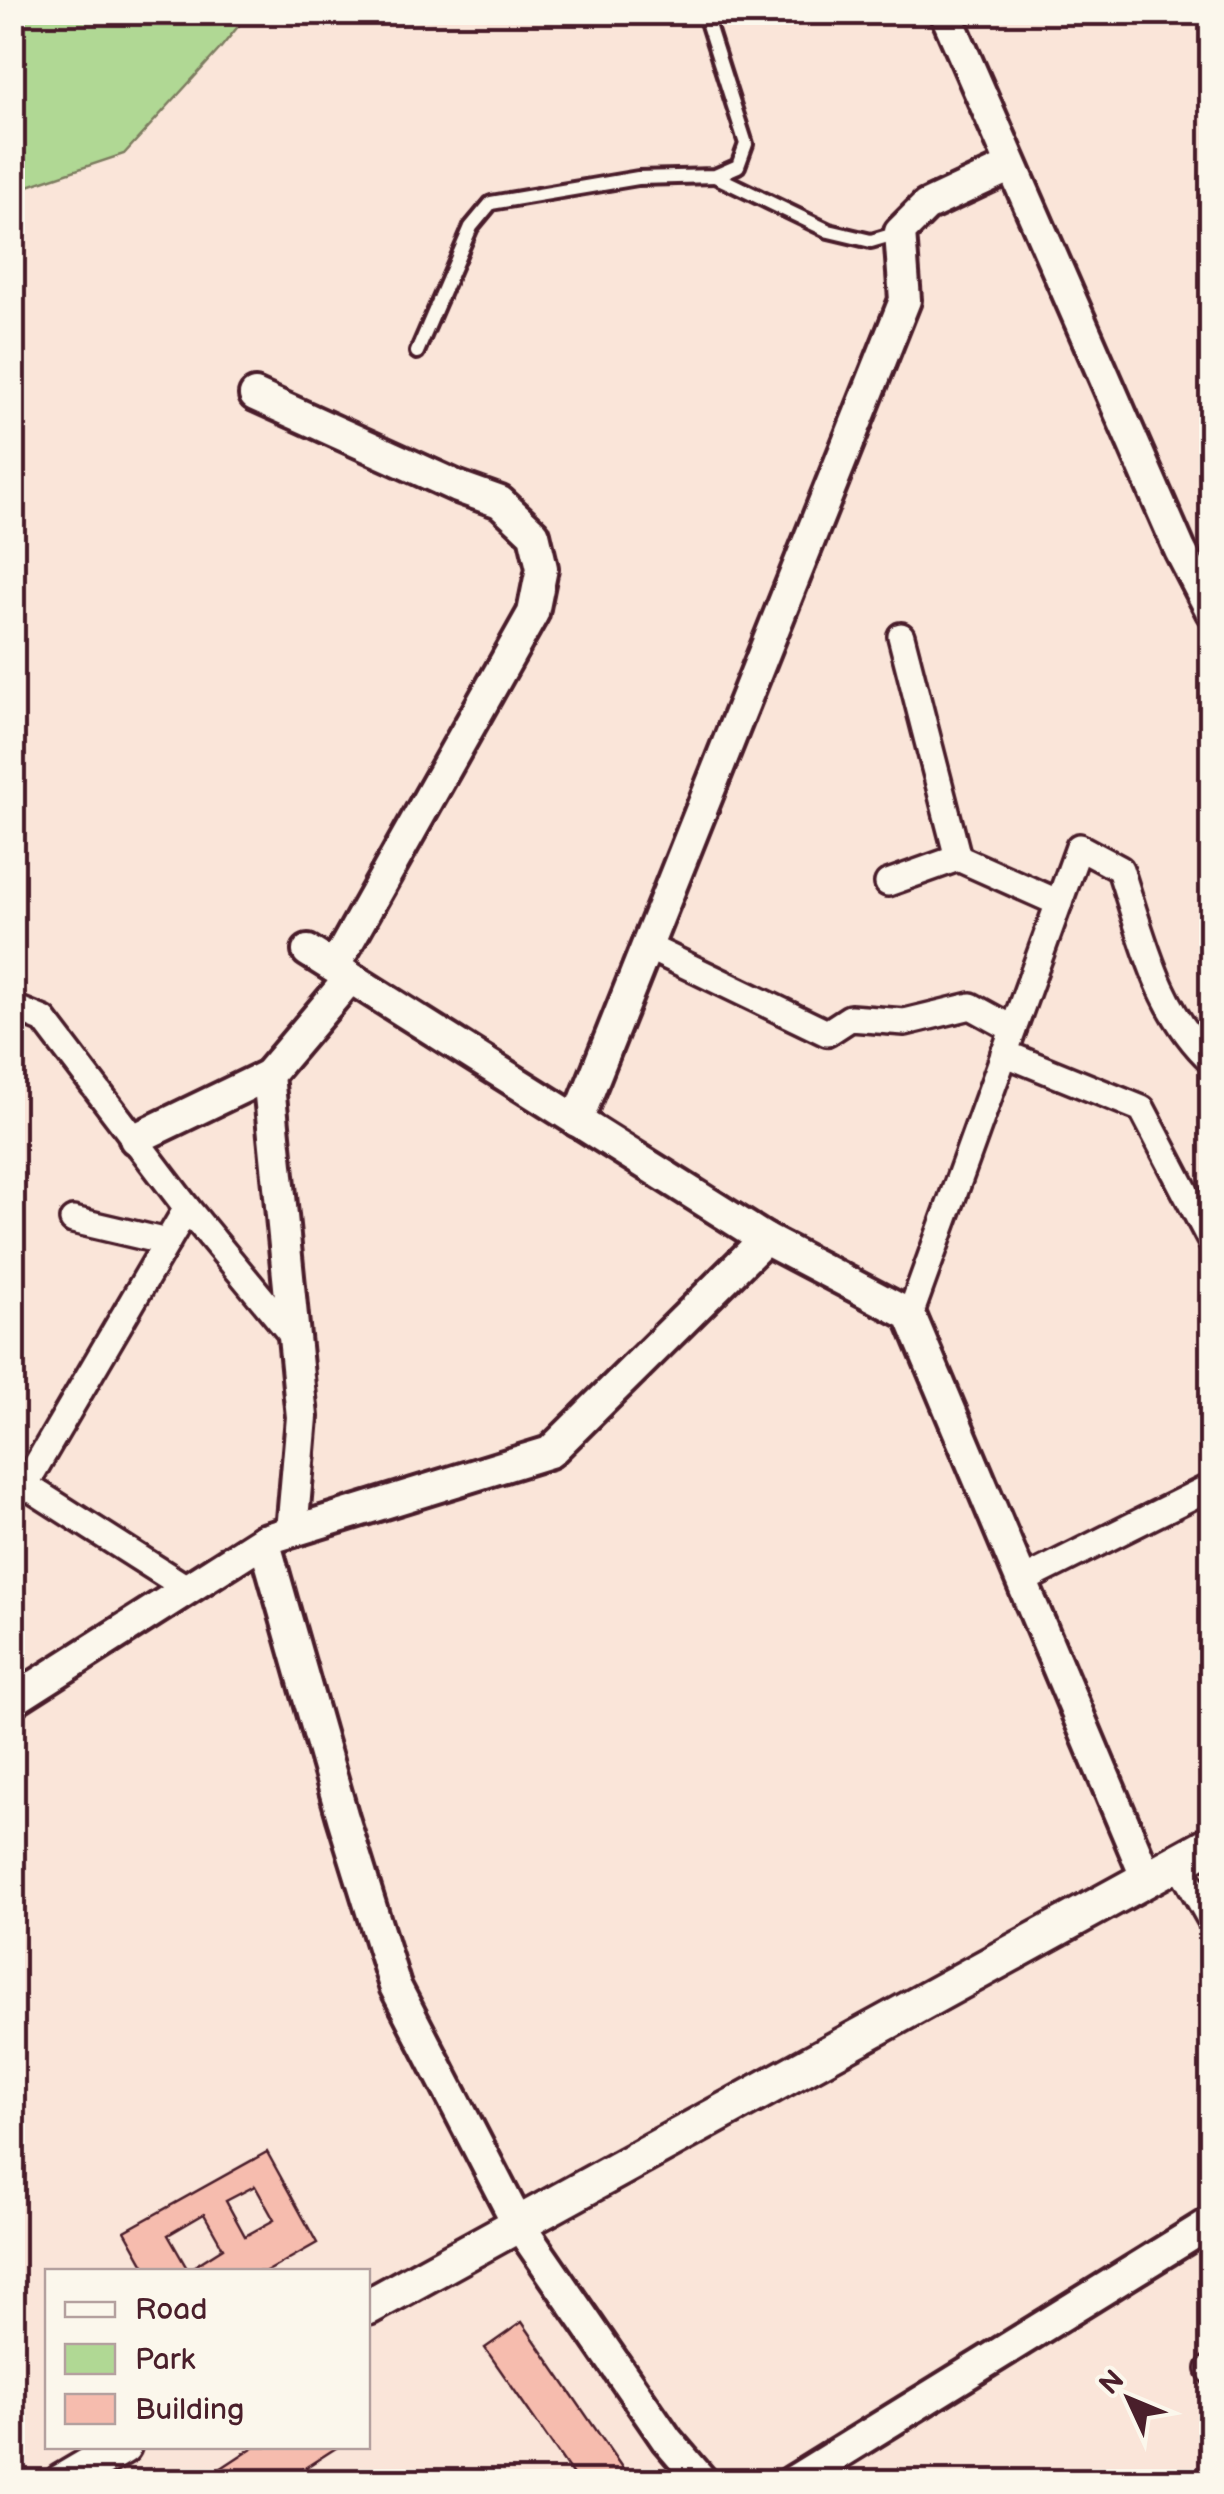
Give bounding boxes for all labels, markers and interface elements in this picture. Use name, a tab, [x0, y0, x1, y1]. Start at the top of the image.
legend	[45, 2269, 370, 2449]
text: Road	[135, 2292, 208, 2328]
text: Park	[135, 2342, 195, 2378]
north arrow	[1079, 2349, 1179, 2449]
text: N	[1093, 2364, 1131, 2402]
text: Building	[135, 2392, 244, 2428]

